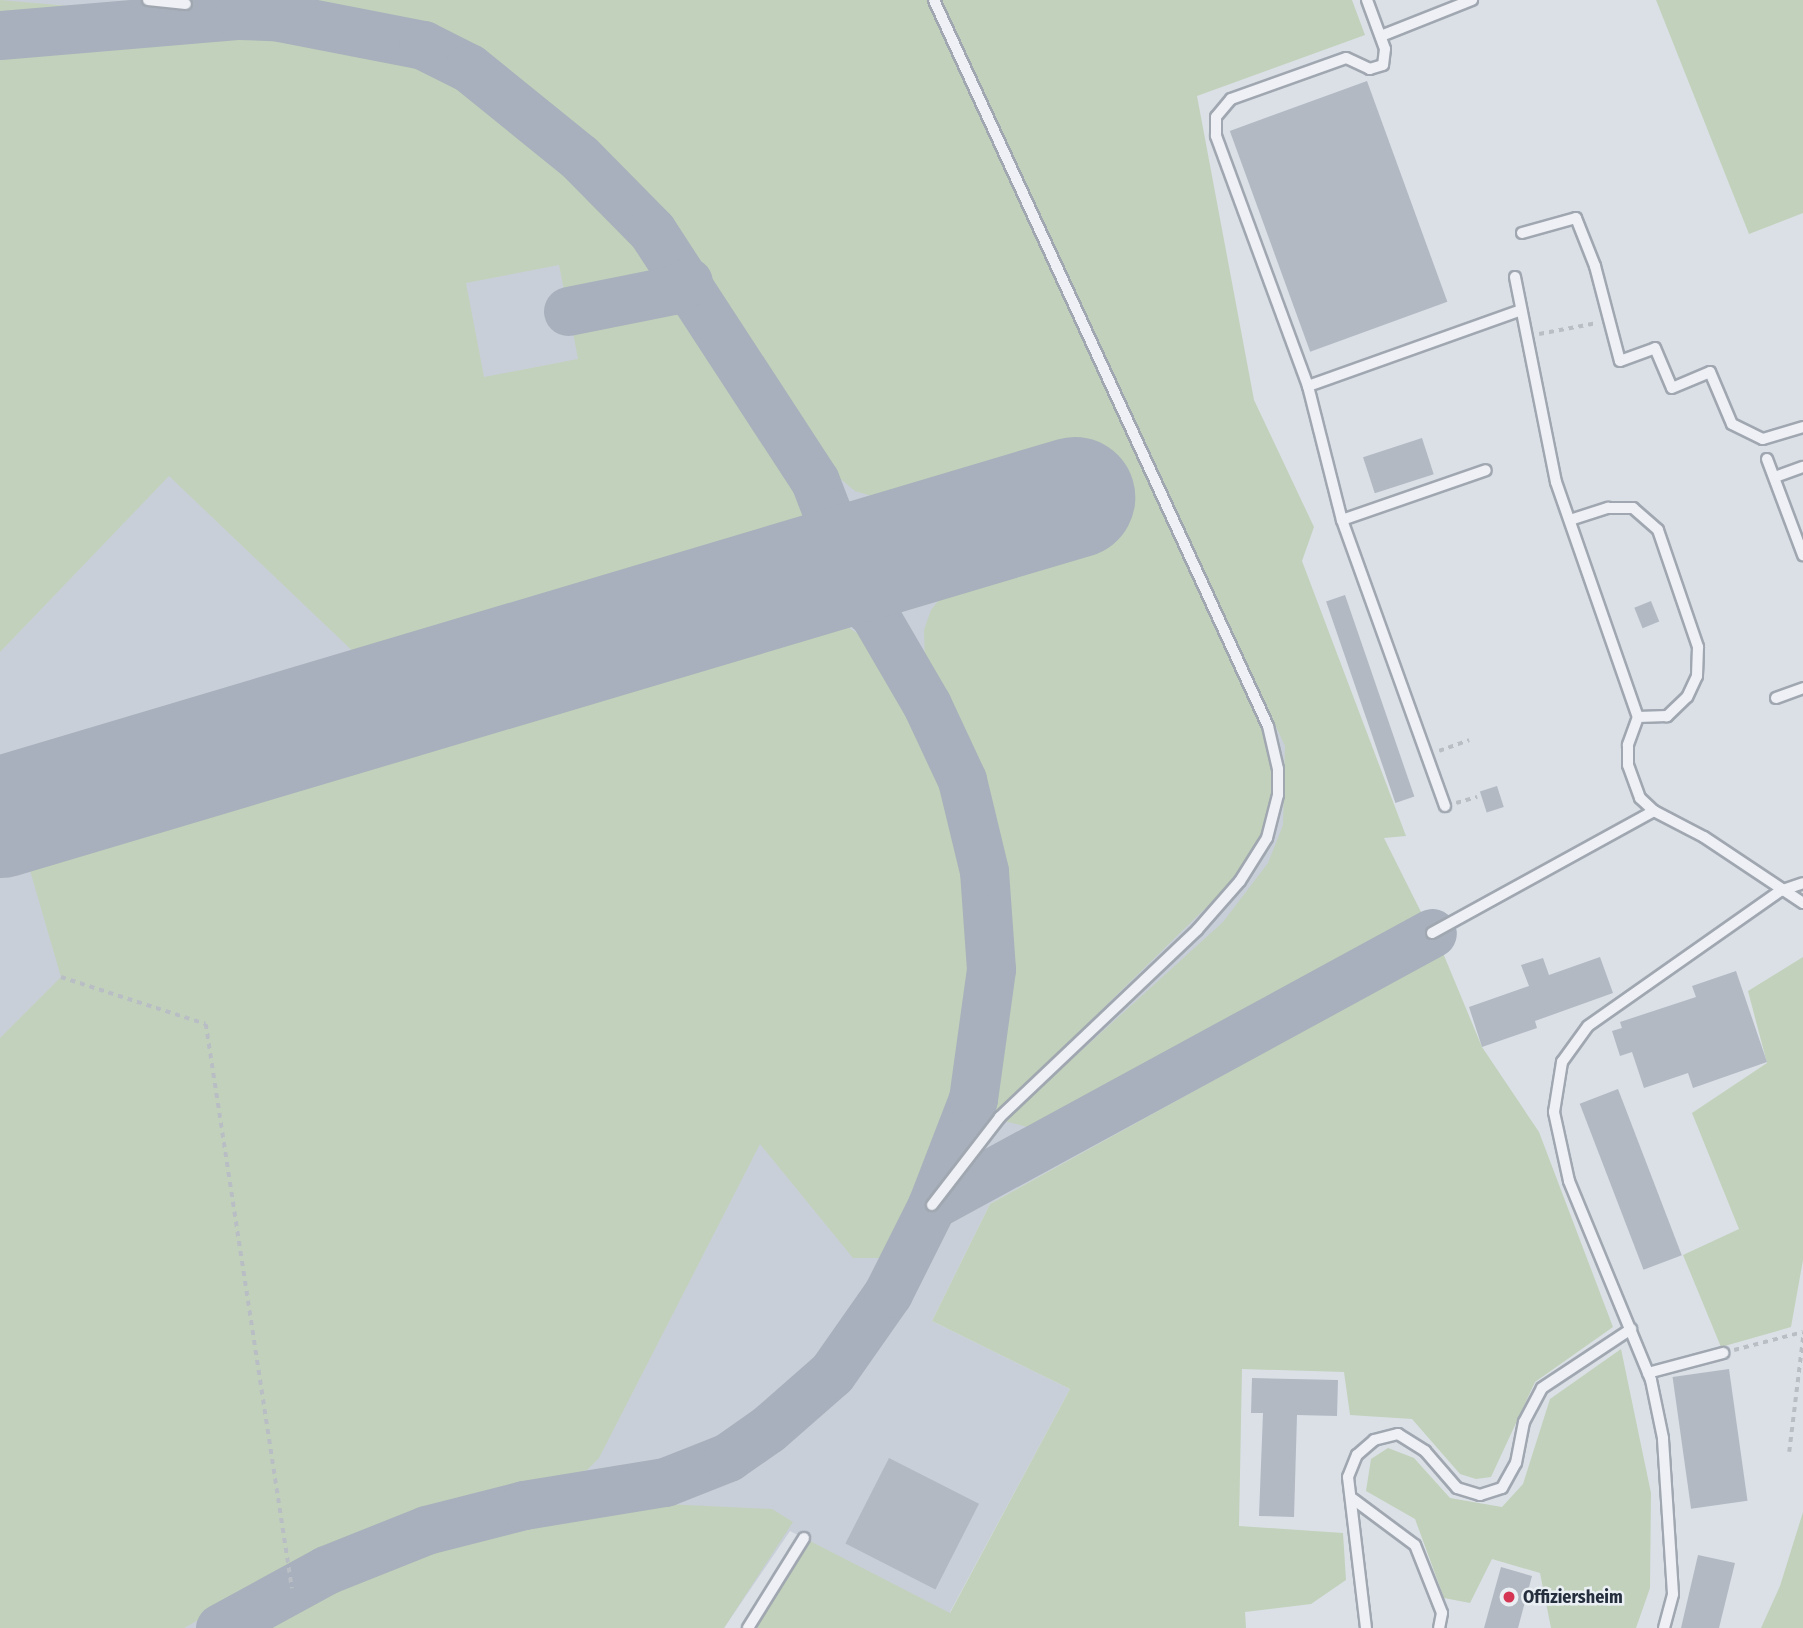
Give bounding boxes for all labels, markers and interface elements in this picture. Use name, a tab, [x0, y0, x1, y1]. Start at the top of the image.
place label: Offiziersheim	[1523, 1586, 1623, 1608]
marker: Offiziersheim	[1501, 1589, 1517, 1605]

